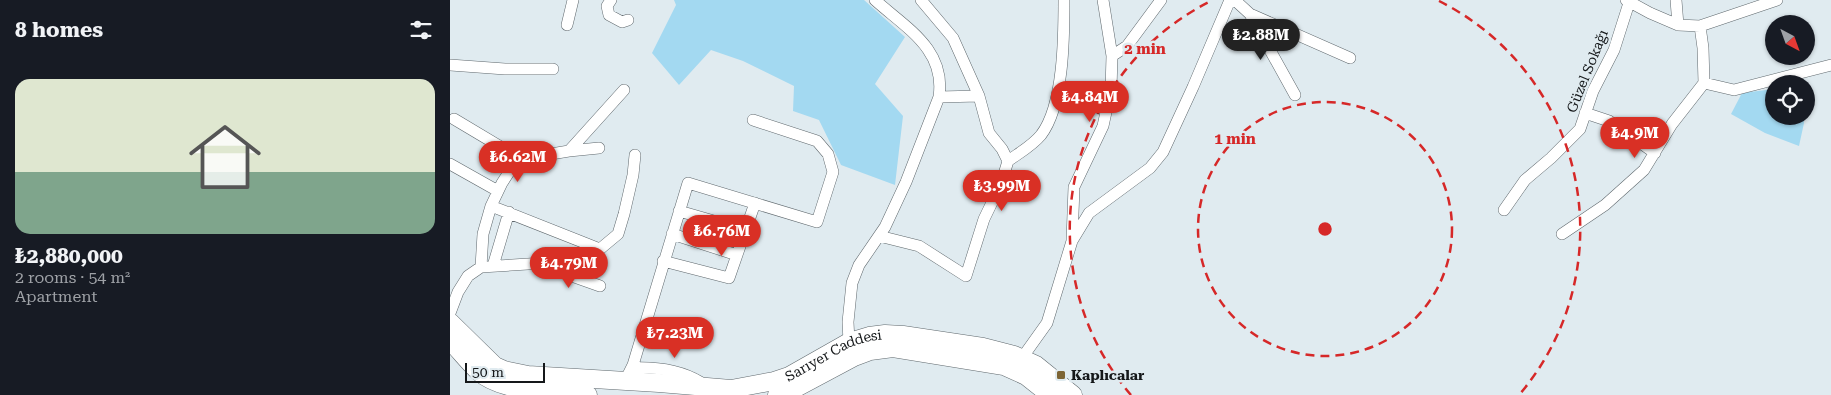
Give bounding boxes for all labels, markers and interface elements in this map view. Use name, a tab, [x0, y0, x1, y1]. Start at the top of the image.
north arrow	[1765, 15, 1815, 65]
map controls	[1765, 15, 1815, 125]
icon: filters	[407, 16, 435, 44]
text: 8 homes	[15, 18, 103, 42]
pin: ₺2.88M	[1220, 18, 1302, 61]
text: ₺2.88M	[1233, 25, 1289, 44]
street label: Güzel Sokağı	[1563, 27, 1611, 115]
text: 2 min	[1124, 40, 1166, 58]
button: locate	[1765, 75, 1815, 125]
pin: ₺4.84M	[1049, 80, 1131, 123]
text: ₺4.84M	[1062, 87, 1118, 106]
icon: home	[180, 112, 270, 202]
pin: ₺4.9M	[1600, 116, 1670, 159]
text: ₺4.9M	[1611, 123, 1659, 142]
text: 1 min	[1214, 130, 1256, 148]
pin: ₺6.62M	[477, 140, 559, 183]
text: ₺6.62M	[490, 147, 546, 166]
pin: ₺3.99M	[961, 170, 1043, 212]
text: ₺3.99M	[974, 176, 1030, 195]
pin: ₺6.76M	[681, 214, 763, 257]
centre of rings	[1316, 220, 1334, 238]
text: ₺6.76M	[694, 221, 750, 240]
text: ₺2,880,000	[15, 244, 123, 268]
pin: ₺4.79M	[528, 246, 610, 289]
text: ₺4.79M	[541, 253, 597, 272]
text: 2 rooms · 54 m²	[15, 268, 130, 287]
text: Apartment	[15, 287, 98, 306]
pin: ₺7.23M	[634, 316, 716, 359]
text: ₺7.23M	[647, 323, 703, 342]
street label: Sarıyer Caddesi	[782, 326, 883, 385]
scale bar	[465, 360, 545, 383]
text: 50 m	[472, 364, 504, 380]
place label: Kaplıcalar	[1071, 367, 1145, 383]
marker: Kaplıcalar	[1055, 369, 1067, 381]

